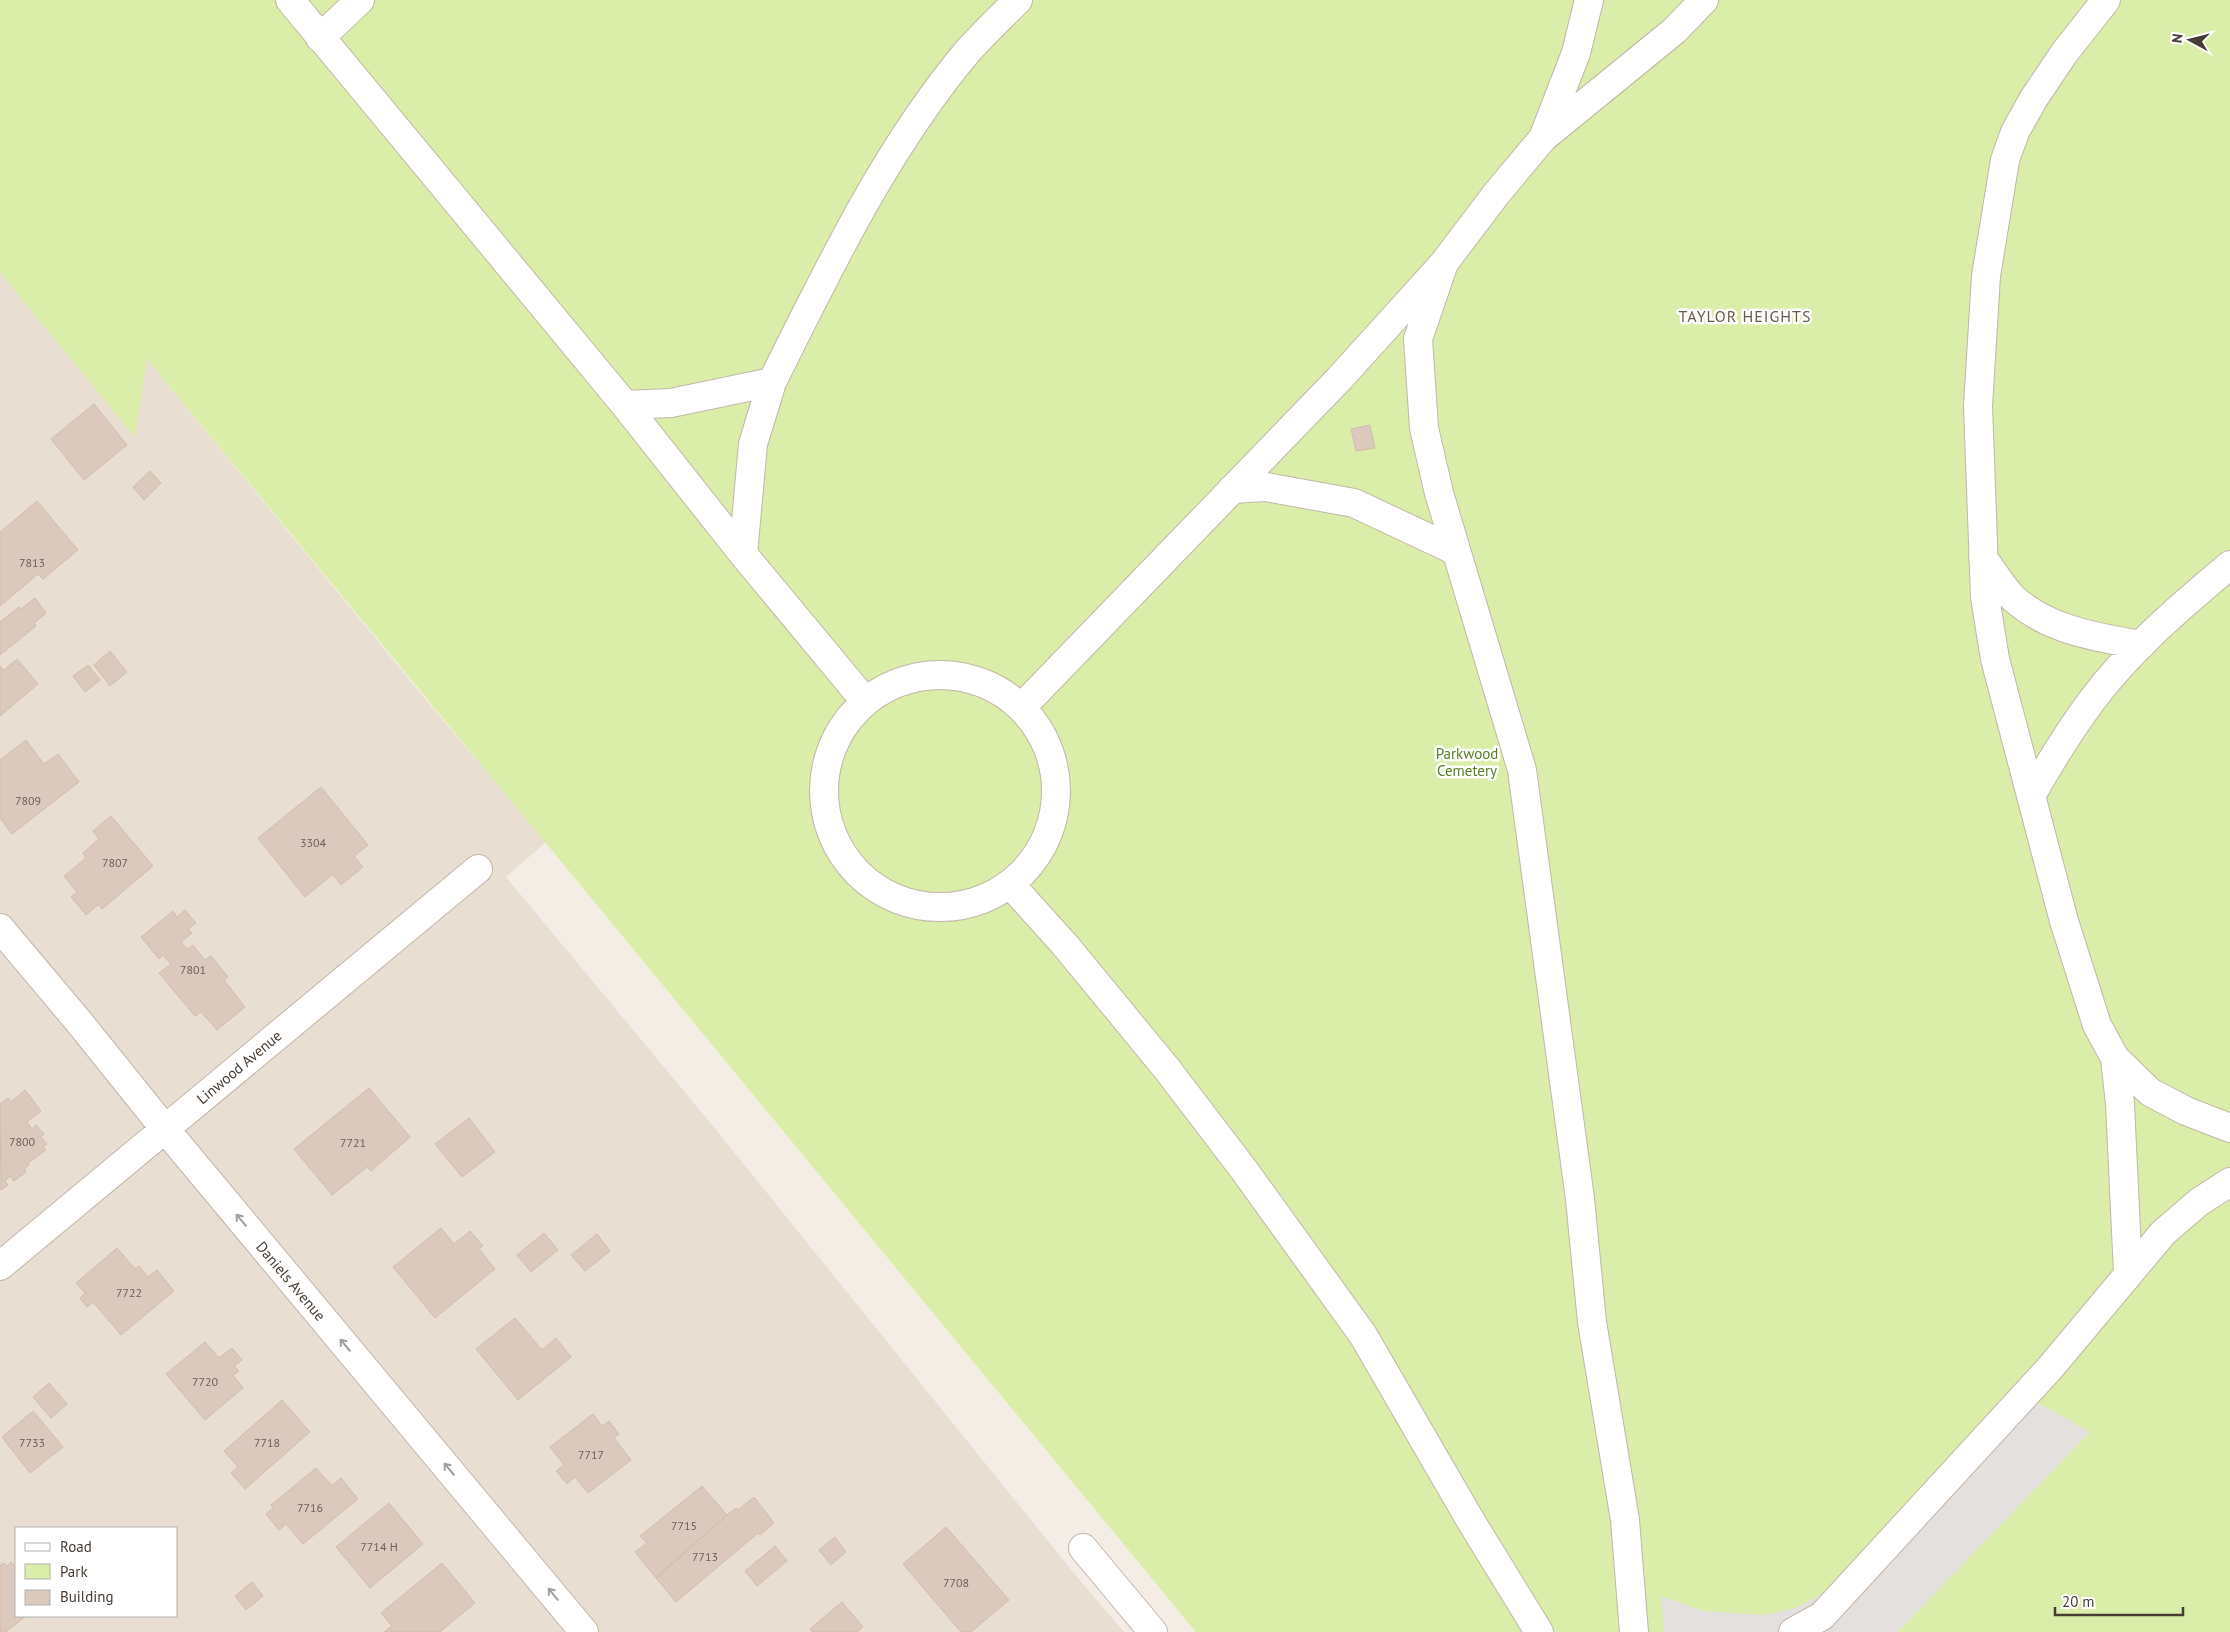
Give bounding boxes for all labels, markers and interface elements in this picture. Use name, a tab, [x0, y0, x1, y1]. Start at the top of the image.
north arrow	[2165, 15, 2215, 65]
text: N	[2168, 33, 2187, 44]
district label: TAYLOR HEIGHTS	[1679, 306, 1811, 326]
house number: 7813	[19, 555, 45, 570]
park label: Parkwood Cemetery	[1436, 744, 1498, 780]
house number: 7809	[15, 793, 41, 808]
house number: 3304	[300, 835, 327, 850]
house number: 7807	[102, 855, 128, 870]
house number: 7801	[180, 962, 206, 977]
street label: Linwood Avenue	[193, 1026, 285, 1108]
house number: 7800	[9, 1134, 36, 1149]
house number: 7721	[340, 1135, 366, 1150]
one-way arrow	[235, 1214, 246, 1227]
street label: Daniels Avenue	[252, 1237, 330, 1325]
house number: 7722	[116, 1285, 142, 1300]
one-way arrow	[339, 1338, 351, 1351]
house number: 7720	[192, 1374, 219, 1389]
house number: 7733	[19, 1435, 45, 1450]
house number: 7718	[254, 1435, 280, 1450]
house number: 7717	[578, 1447, 604, 1462]
one-way arrow	[444, 1463, 455, 1476]
house number: 7716	[297, 1500, 323, 1515]
house number: 7715	[671, 1518, 697, 1533]
legend	[15, 1527, 178, 1617]
text: Road	[60, 1537, 92, 1556]
house number: 7714 H	[360, 1539, 398, 1554]
house number: 7713	[692, 1549, 718, 1564]
text: Park	[60, 1562, 88, 1581]
house number: 7708	[943, 1575, 969, 1590]
scale bar	[2055, 1584, 2182, 1616]
text: Building	[60, 1587, 114, 1606]
one-way arrow	[548, 1588, 559, 1601]
text: 20 m	[2062, 1592, 2095, 1611]

